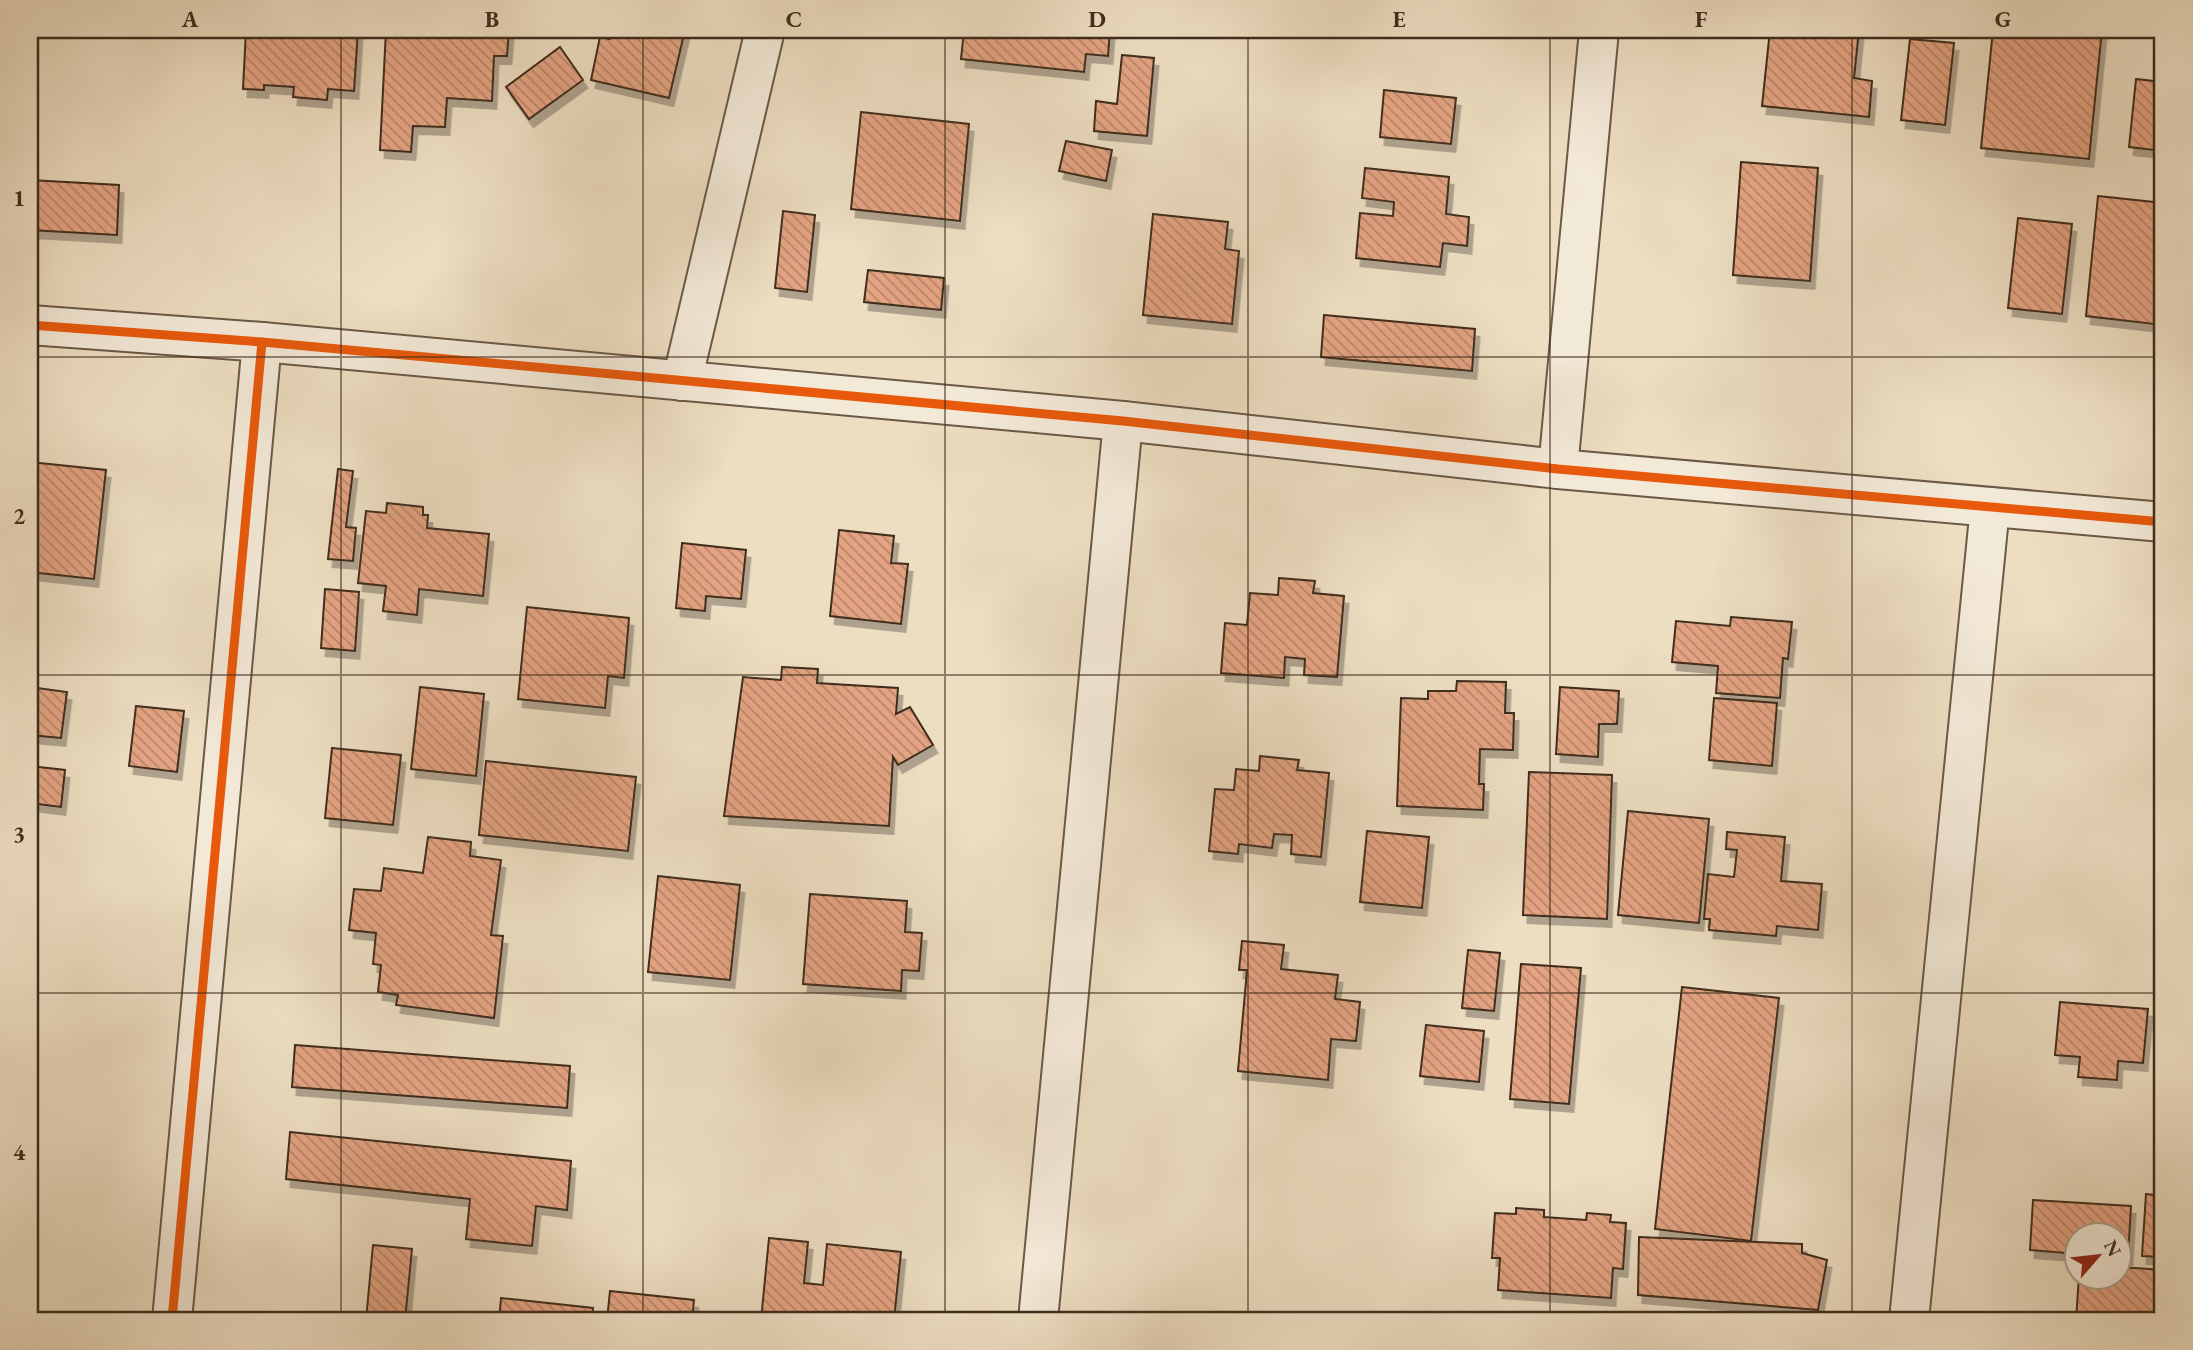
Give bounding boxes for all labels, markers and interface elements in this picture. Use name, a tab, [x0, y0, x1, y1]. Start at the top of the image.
text: A	[181, 4, 199, 34]
text: B	[485, 4, 499, 34]
text: C	[786, 4, 802, 34]
text: D	[1088, 4, 1106, 34]
text: E	[1392, 4, 1406, 34]
text: F	[1695, 4, 1708, 34]
text: G	[1995, 4, 2011, 34]
text: 1	[13, 183, 25, 213]
text: 2	[13, 501, 25, 531]
text: 3	[13, 819, 25, 849]
text: 4	[13, 1137, 26, 1167]
north arrow	[2064, 1220, 2134, 1290]
text: N	[2098, 1236, 2128, 1261]

